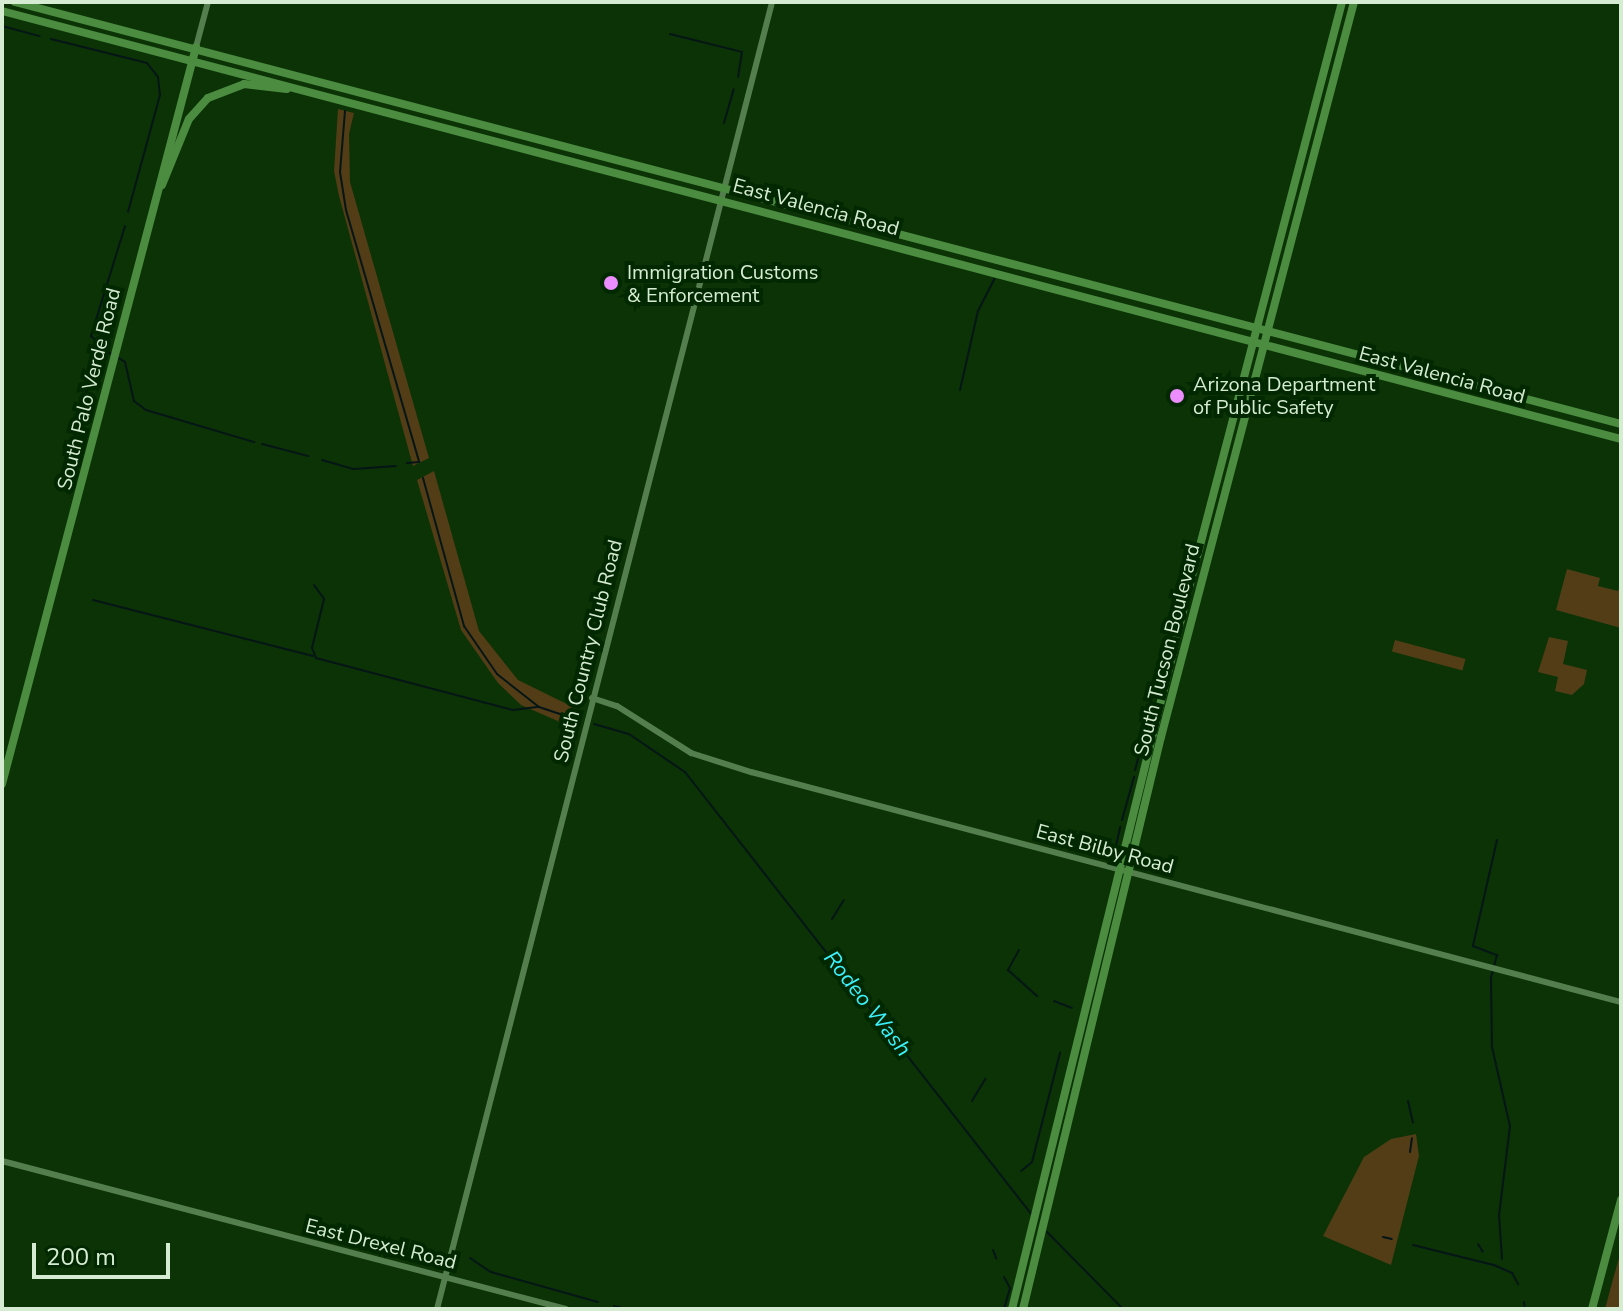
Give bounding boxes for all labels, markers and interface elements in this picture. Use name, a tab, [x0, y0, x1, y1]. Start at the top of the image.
street label: East Valencia Road	[730, 173, 902, 241]
place label: Immigration Customs & Enforcement	[627, 260, 818, 307]
marker: Immigration Customs & Enforcement	[602, 274, 620, 292]
street label: South Palo Verde Road	[52, 286, 126, 492]
street label: East Valencia Road	[1356, 341, 1528, 409]
place label: Arizona Department of Public Safety	[1193, 372, 1375, 419]
marker: Arizona Department of Public Safety	[1168, 387, 1186, 405]
street label: South Country Club Road	[549, 537, 627, 765]
street label: South Tucson Boulevard	[1129, 541, 1205, 759]
street label: East Bilby Road	[1034, 819, 1176, 879]
water label: Rodeo Wash	[818, 946, 916, 1062]
street label: East Drexel Road	[303, 1214, 459, 1274]
scale bar	[36, 1227, 174, 1277]
text: 200 m	[46, 1241, 116, 1273]

